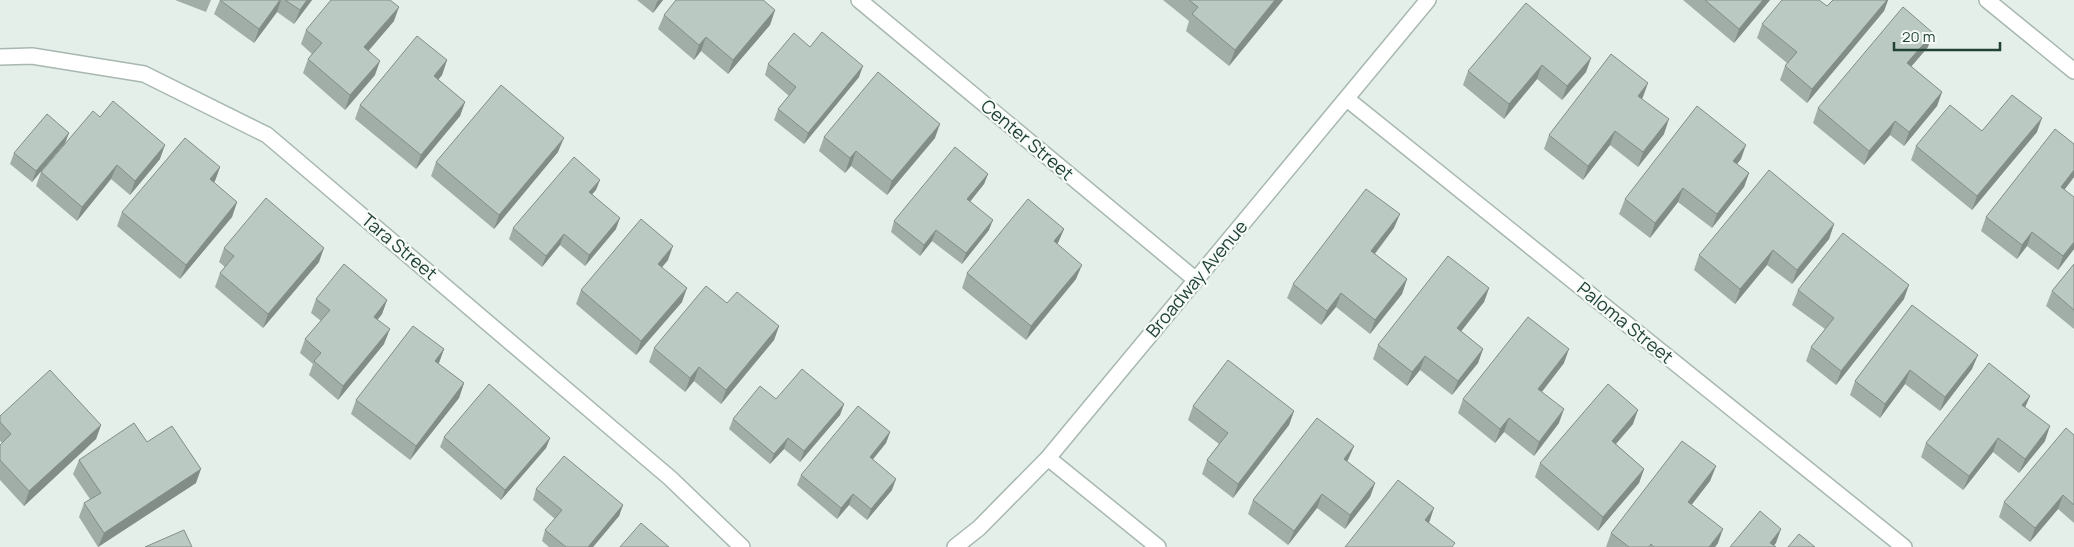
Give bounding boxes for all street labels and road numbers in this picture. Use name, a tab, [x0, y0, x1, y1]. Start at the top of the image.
street label: Center Street	[976, 93, 1079, 185]
street label: Tara Street	[357, 207, 443, 285]
street label: Broadway Avenue	[1140, 215, 1252, 342]
street label: Paloma Street	[1573, 276, 1679, 368]

